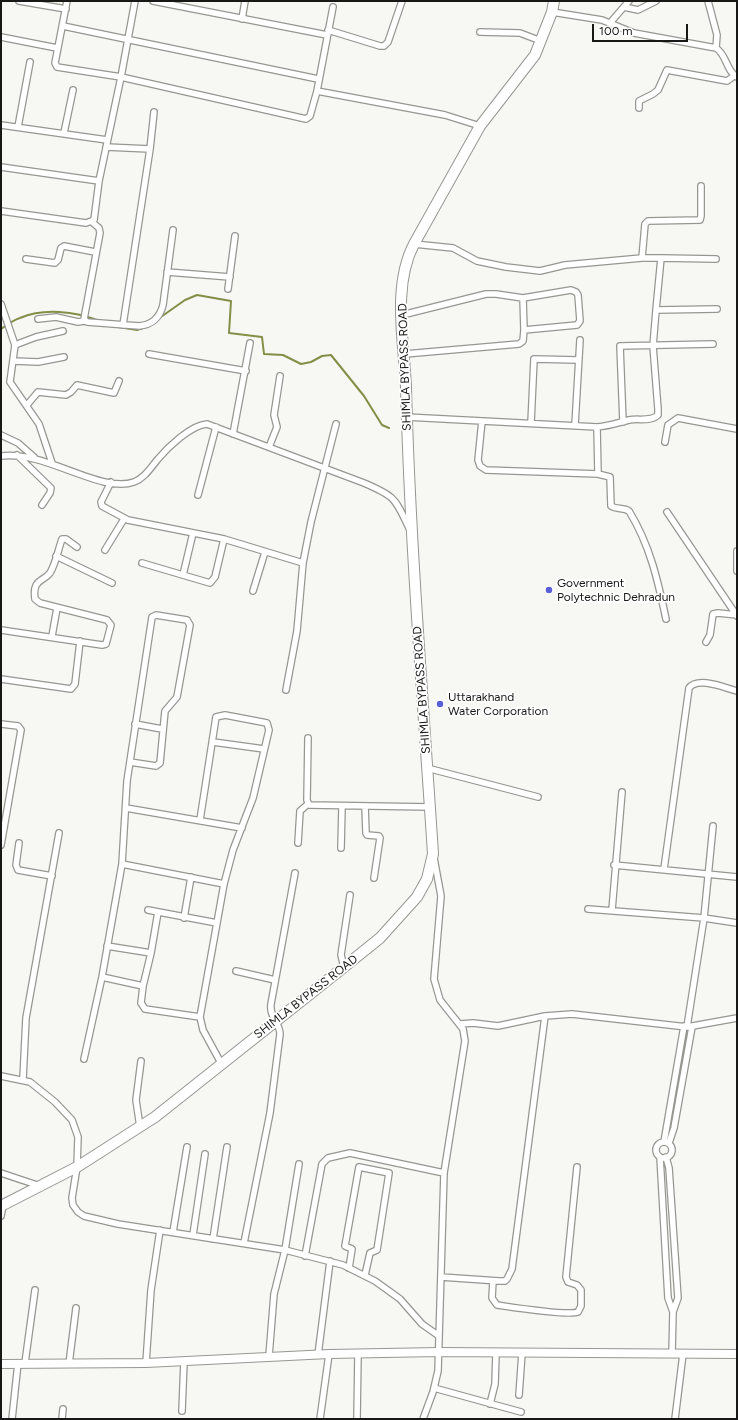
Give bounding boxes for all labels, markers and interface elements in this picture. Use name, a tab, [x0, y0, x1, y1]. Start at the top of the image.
scale bar	[594, 16, 690, 42]
text: 100 m	[599, 24, 633, 38]
street label: SHIMLA BYPASS ROAD	[396, 303, 414, 431]
place label: Government Polytechnic Dehradun	[557, 576, 675, 604]
marker: Government Polytechnic Dehradun	[544, 585, 554, 595]
street label: SHIMLA BYPASS ROAD	[410, 626, 434, 754]
place label: Uttarakhand Water Corporation	[448, 690, 548, 718]
marker: Uttarakhand Water Corporation	[435, 699, 445, 709]
street label: SHIMLA BYPASS ROAD	[251, 952, 361, 1042]

